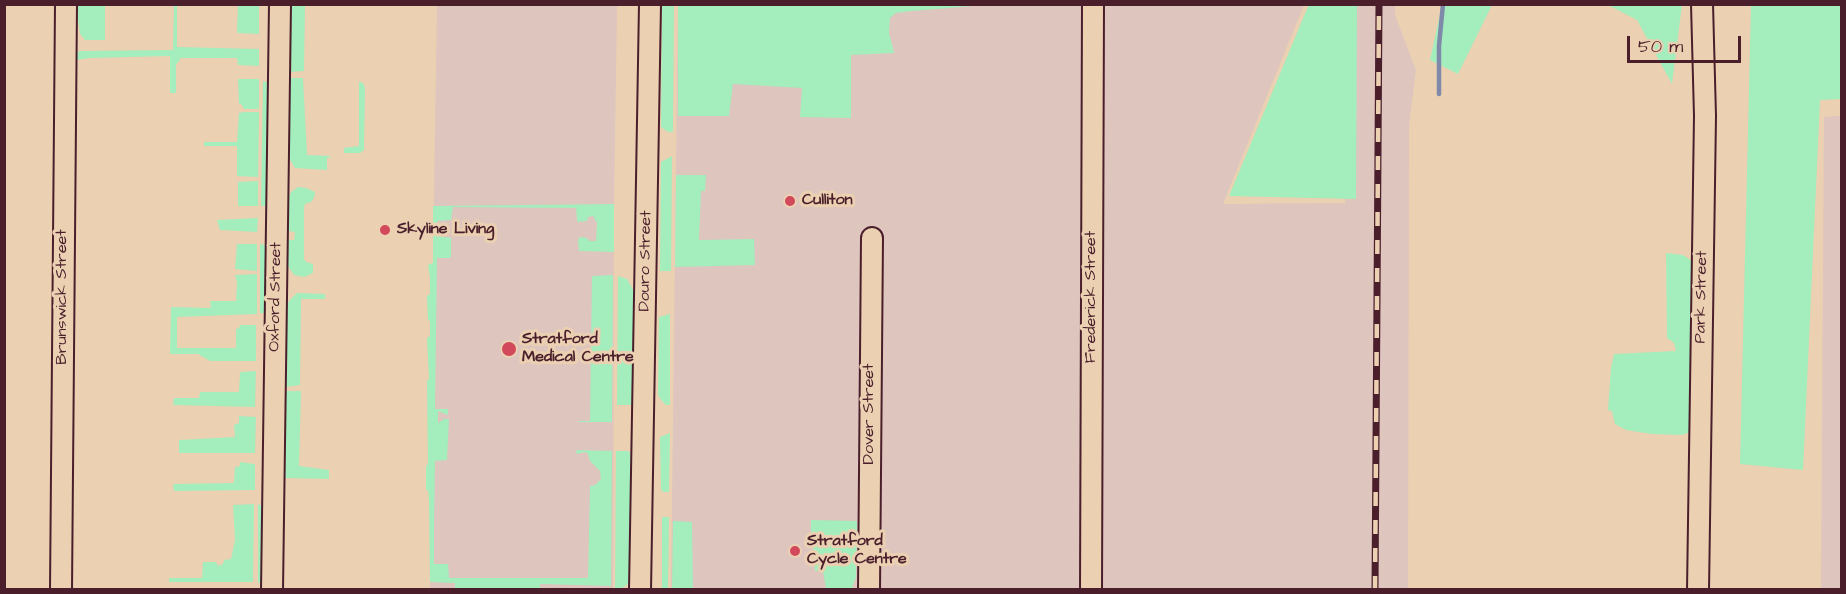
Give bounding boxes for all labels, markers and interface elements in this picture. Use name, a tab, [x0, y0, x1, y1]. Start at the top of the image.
scale bar	[1630, 24, 1744, 62]
text: 50 m	[1638, 34, 1683, 59]
place label: Culliton	[802, 191, 852, 211]
marker: Culliton	[783, 194, 797, 208]
street label: Douro Street	[636, 210, 656, 312]
place label: Skyline Living	[397, 220, 494, 240]
marker: Skyline Living	[378, 223, 392, 237]
street label: Brunswick Street	[53, 229, 73, 365]
street label: Frederick Street	[1082, 231, 1102, 363]
street label: Oxford Street	[265, 242, 287, 352]
street label: Park Street	[1692, 250, 1712, 344]
place label: Stratford Medical Centre	[522, 330, 634, 368]
marker: Stratford Medical Centre	[500, 340, 518, 358]
street label: Dover Street	[860, 364, 880, 464]
place label: Stratford Cycle Centre	[807, 532, 907, 570]
marker: Stratford Cycle Centre	[788, 544, 802, 558]

